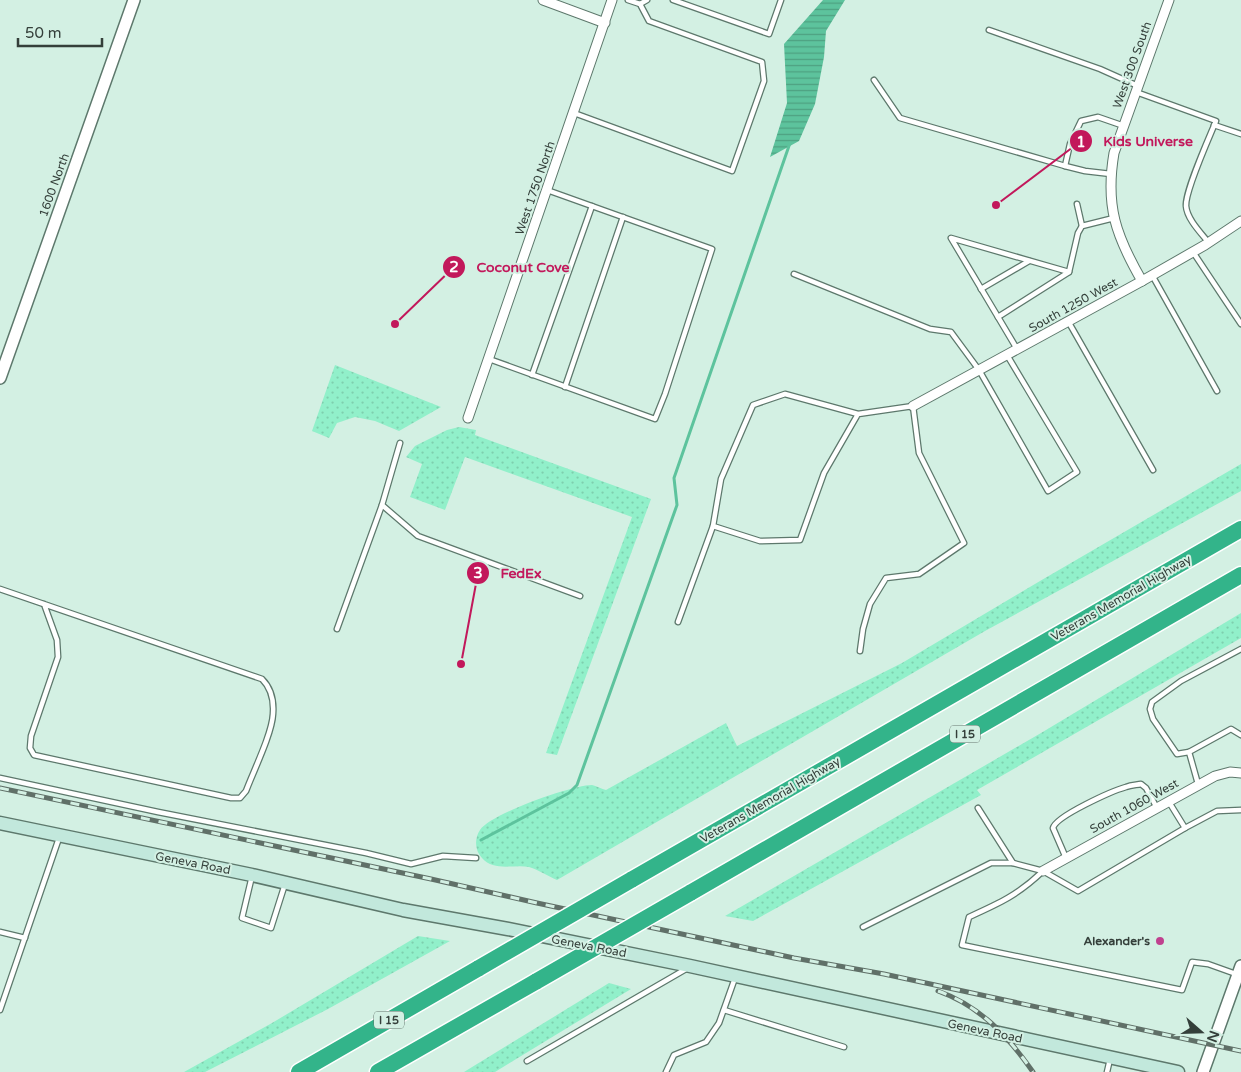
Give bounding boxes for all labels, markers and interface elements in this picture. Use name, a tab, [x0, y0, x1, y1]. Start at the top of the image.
scale bar	[18, 15, 101, 47]
street label: West 300 South	[1110, 20, 1154, 110]
text: 50 m	[25, 24, 62, 42]
callout: Kids Universe	[1068, 127, 1203, 156]
text: 1	[1076, 133, 1086, 151]
text: Kids Universe	[1103, 133, 1193, 150]
street label: West 1750 North	[512, 139, 558, 237]
street label: 1600 North	[36, 151, 72, 219]
callout: Coconut Cove	[441, 253, 579, 282]
text: 2	[449, 258, 459, 276]
text: Coconut Cove	[476, 259, 570, 276]
street label: South 1250 West	[1026, 275, 1120, 335]
street label: Veterans Memorial Highway	[1048, 552, 1194, 644]
callout: FedEx	[466, 559, 552, 588]
text: 3	[473, 564, 483, 582]
text: FedEx	[500, 565, 542, 582]
road number: I 15	[950, 726, 980, 742]
street label: Veterans Memorial Highway	[697, 754, 843, 846]
street label: South 1060 West	[1087, 776, 1181, 836]
street label: Geneva Road	[154, 849, 232, 877]
street label: Geneva Road	[550, 932, 628, 960]
place label: Alexander's	[1083, 934, 1150, 948]
marker: Alexander's	[1154, 935, 1166, 947]
north arrow	[1176, 1007, 1226, 1057]
road number: I 15	[374, 1012, 404, 1028]
street label: Geneva Road	[946, 1016, 1024, 1046]
text: N	[1203, 1028, 1223, 1044]

